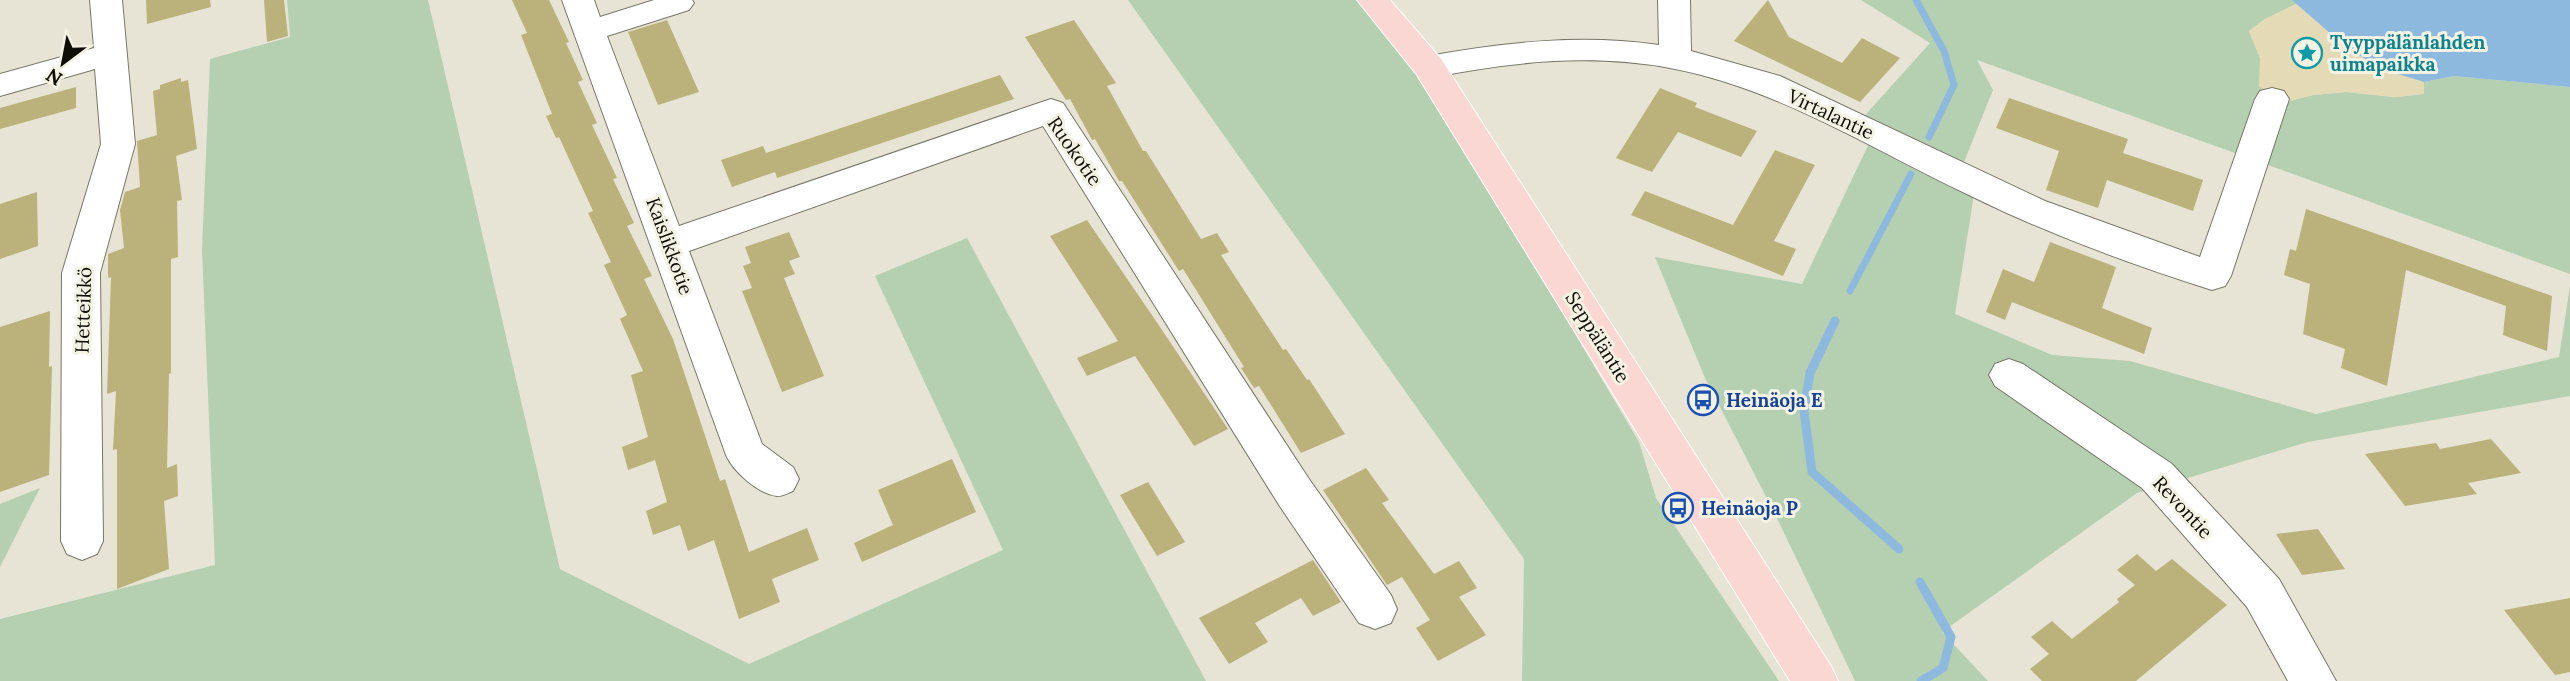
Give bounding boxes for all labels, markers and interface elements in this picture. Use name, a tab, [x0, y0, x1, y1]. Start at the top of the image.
north arrow	[28, 28, 98, 98]
place label: Tyyppälänlahden uimapaikka	[2330, 30, 2485, 76]
place icon: Tyyppälänlahden uimapaikka	[2290, 36, 2324, 70]
text: N	[41, 63, 67, 91]
street label: Virtalantie	[1783, 83, 1878, 144]
street label: Ruokotie	[1043, 112, 1107, 190]
street label: Kaislikkotie	[641, 194, 699, 298]
street label: Hetteikkö	[69, 266, 97, 354]
street label: Seppäläntie	[1561, 287, 1635, 387]
bus stop icon: Heinäoja E	[1686, 383, 1720, 417]
place label: Heinäoja E	[1726, 388, 1823, 412]
street label: Revontie	[2148, 471, 2218, 543]
bus stop icon: Heinäoja P	[1661, 491, 1695, 525]
place label: Heinäoja P	[1701, 496, 1798, 520]

